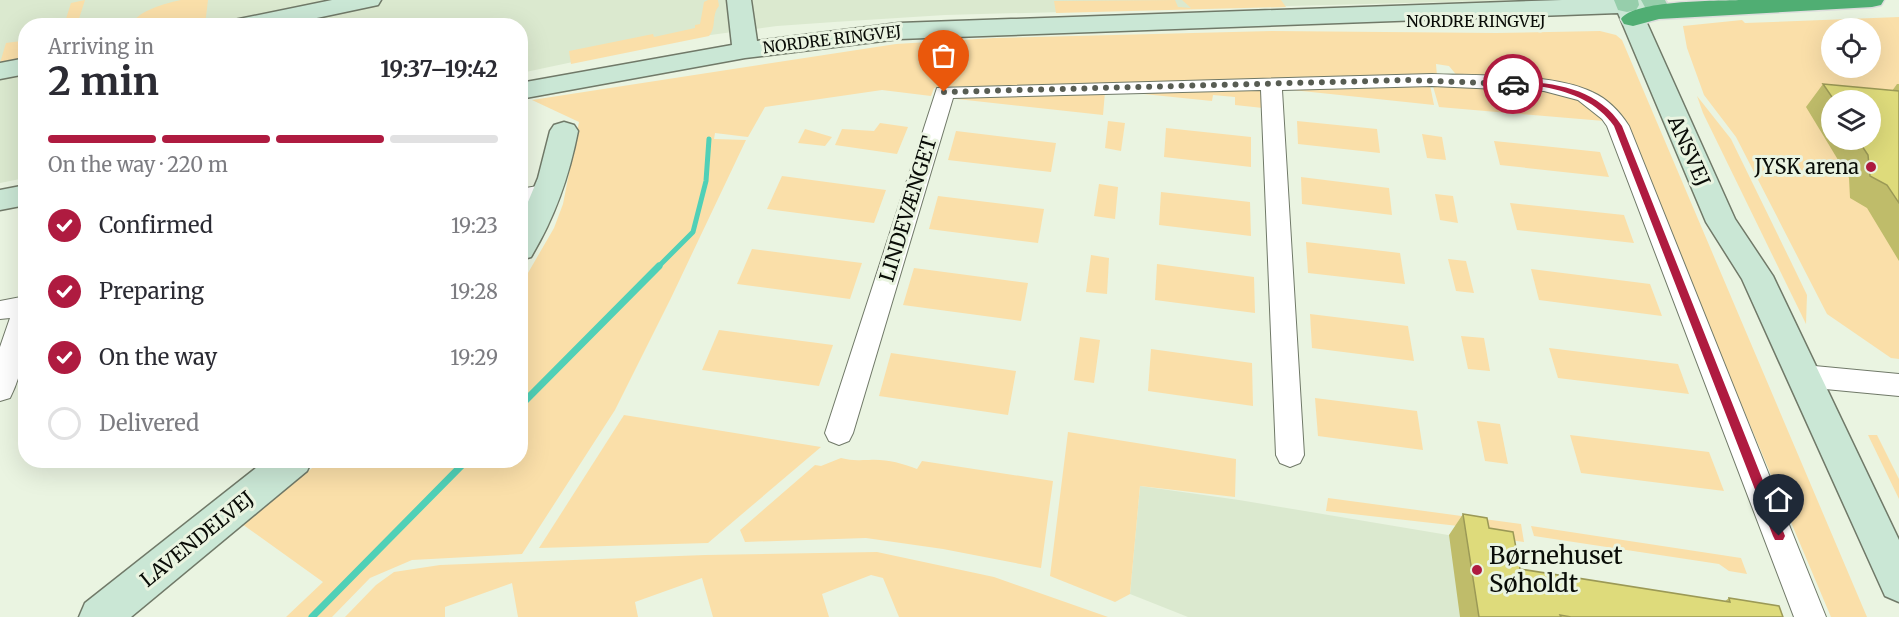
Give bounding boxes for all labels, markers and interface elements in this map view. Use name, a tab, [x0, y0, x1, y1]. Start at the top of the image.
street label: NORDRE RINGVEJ	[1406, 11, 1546, 31]
map controls	[1821, 18, 1881, 150]
button: locate	[1821, 18, 1881, 78]
street label: NORDRE RINGVEJ	[762, 21, 902, 57]
pin	[918, 30, 969, 92]
text: Arriving in	[48, 34, 154, 59]
icon: bag	[927, 39, 960, 72]
courier	[1483, 54, 1543, 114]
text: 19:37–19:42	[380, 55, 498, 83]
text: 2 min	[48, 57, 159, 106]
icon: car	[1497, 68, 1530, 101]
button: layers	[1821, 90, 1881, 150]
street label: ANSVEJ	[1662, 111, 1716, 190]
street label: LINDEVÆNGET	[874, 133, 942, 285]
text: On the way · 220 m	[48, 152, 228, 177]
place label: JYSK arena	[1754, 154, 1859, 179]
marker: JYSK arena	[1864, 160, 1878, 174]
icon: check	[48, 209, 81, 242]
text: Confirmed	[99, 211, 213, 239]
text: 19:23	[451, 213, 498, 238]
icon: check	[48, 275, 81, 308]
text: Preparing	[99, 277, 204, 305]
text: 19:28	[450, 279, 498, 304]
icon: check	[48, 341, 81, 374]
text: On the way	[99, 343, 217, 371]
text: 19:29	[450, 345, 498, 370]
text: Delivered	[99, 409, 199, 437]
pin	[1753, 474, 1804, 536]
icon: home	[1762, 483, 1795, 516]
street label: LAVENDELVEJ	[135, 485, 258, 592]
place label: Børnehuset Søholdt	[1489, 540, 1623, 599]
marker: Børnehuset Søholdt	[1470, 563, 1484, 577]

